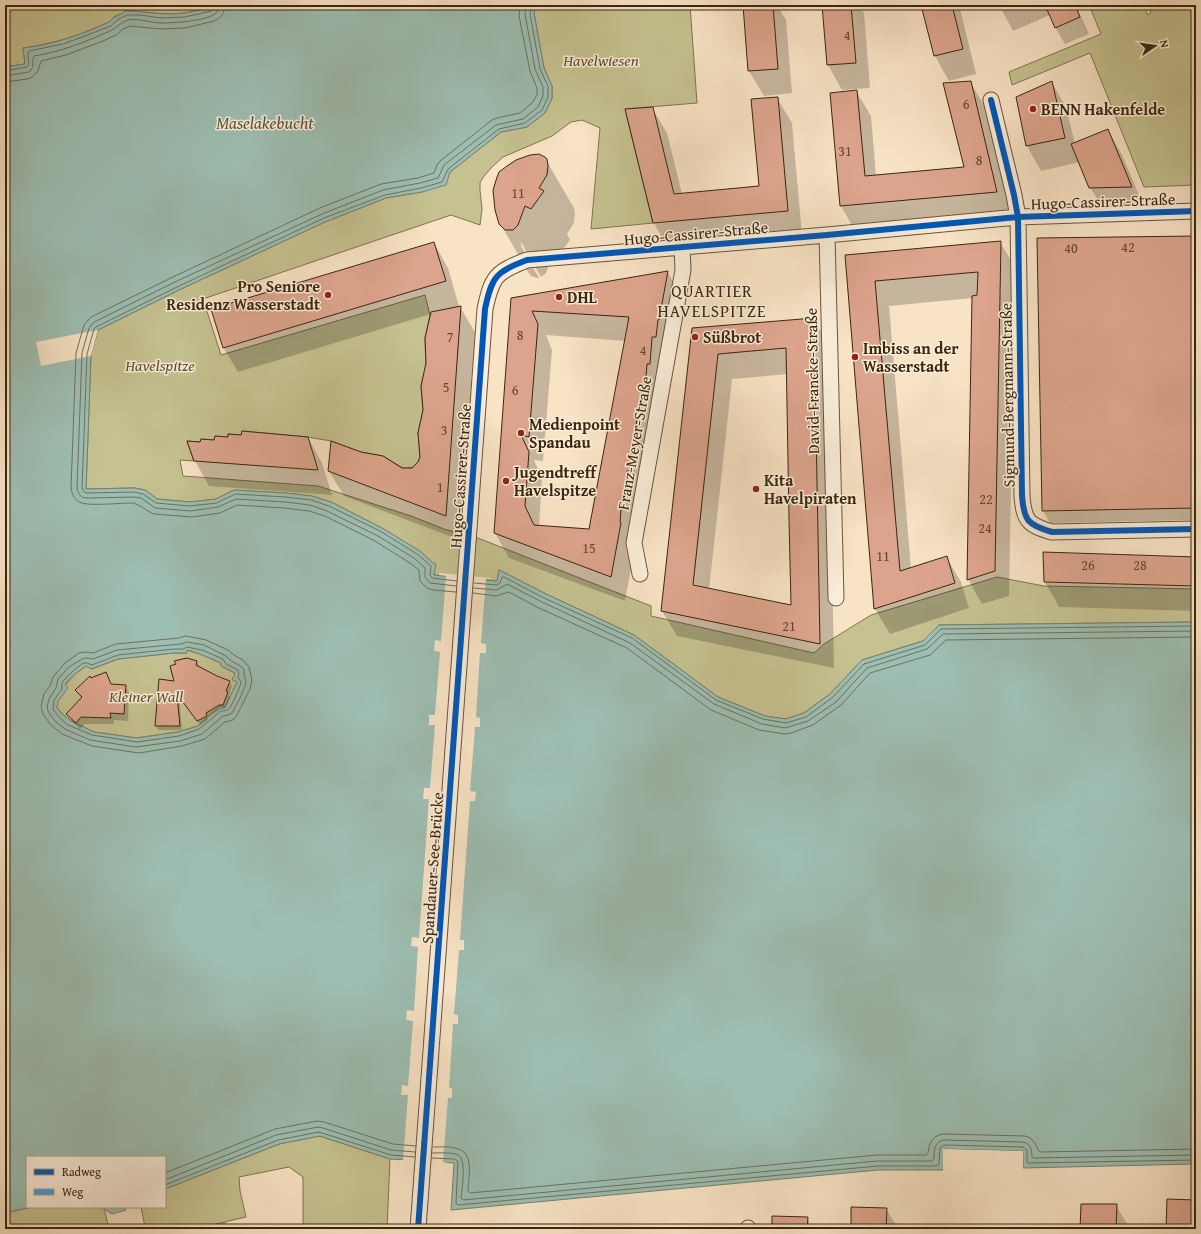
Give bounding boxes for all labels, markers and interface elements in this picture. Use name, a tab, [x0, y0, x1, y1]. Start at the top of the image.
house number: 4	[844, 25, 851, 45]
north arrow	[1135, 26, 1175, 66]
text: N	[1156, 38, 1174, 50]
park label: Havelwiesen	[562, 48, 639, 72]
house number: 6	[963, 94, 970, 114]
place label: BENN Hakenfelde	[1041, 97, 1165, 121]
marker: BENN Hakenfelde	[1028, 104, 1038, 114]
water label: Maselakebucht	[216, 110, 314, 135]
house number: 31	[838, 141, 852, 161]
house number: 8	[976, 150, 983, 170]
house number: 11	[511, 183, 525, 203]
street label: Hugo-Cassirer-Straße	[1030, 186, 1176, 216]
street label: Hugo-Cassirer-Straße	[623, 215, 769, 251]
house number: 42	[1121, 237, 1135, 257]
house number: 40	[1064, 238, 1078, 258]
place label: Pro Seniore Residenz Wasserstadt	[166, 274, 320, 316]
district label: QUARTIER HAVELSPITZE	[657, 278, 767, 323]
place label: DHL	[567, 285, 598, 309]
marker: Pro Seniore Residenz Wasserstadt	[323, 290, 333, 300]
marker: DHL	[554, 292, 564, 302]
street label: Sigmund-Bergmann-Straße	[993, 303, 1021, 487]
street label: David-Francke-Straße	[799, 308, 825, 454]
house number: 8	[517, 325, 524, 345]
place label: Süßbrot	[703, 325, 761, 349]
house number: 7	[447, 327, 454, 347]
marker: Süßbrot	[690, 332, 700, 342]
place label: Imbiss an der Wasserstadt	[863, 336, 959, 378]
house number: 4	[640, 340, 647, 360]
marker: Imbiss an der Wasserstadt	[850, 352, 860, 362]
park label: Havelspitze	[124, 353, 195, 377]
street label: Franz-Meyer-Straße	[610, 374, 658, 512]
house number: 5	[443, 377, 449, 397]
house number: 6	[512, 380, 519, 400]
street label: Hugo-Cassirer-Straße	[443, 403, 477, 549]
place label: Medienpoint Spandau	[529, 412, 620, 454]
house number: 3	[441, 420, 447, 440]
marker: Medienpoint Spandau	[516, 428, 526, 438]
place label: Jugendtreff Havelspitze	[511, 460, 598, 502]
place label: Kita Havelpiraten	[764, 468, 857, 510]
marker: Jugendtreff Havelspitze	[501, 476, 511, 486]
house number: 1	[437, 477, 443, 497]
marker: Kita Havelpiraten	[751, 484, 761, 494]
house number: 22	[979, 489, 993, 509]
house number: 24	[978, 518, 992, 538]
house number: 15	[582, 538, 596, 558]
house number: 11	[876, 546, 890, 566]
house number: 26	[1081, 555, 1095, 575]
house number: 28	[1133, 555, 1147, 575]
house number: 21	[782, 616, 796, 636]
park label: Kleiner Wall	[108, 684, 183, 708]
street label: Spandauer-See-Brücke	[415, 791, 449, 945]
legend	[26, 1156, 166, 1208]
text: Radweg	[62, 1163, 101, 1180]
text: Weg	[62, 1183, 83, 1200]

